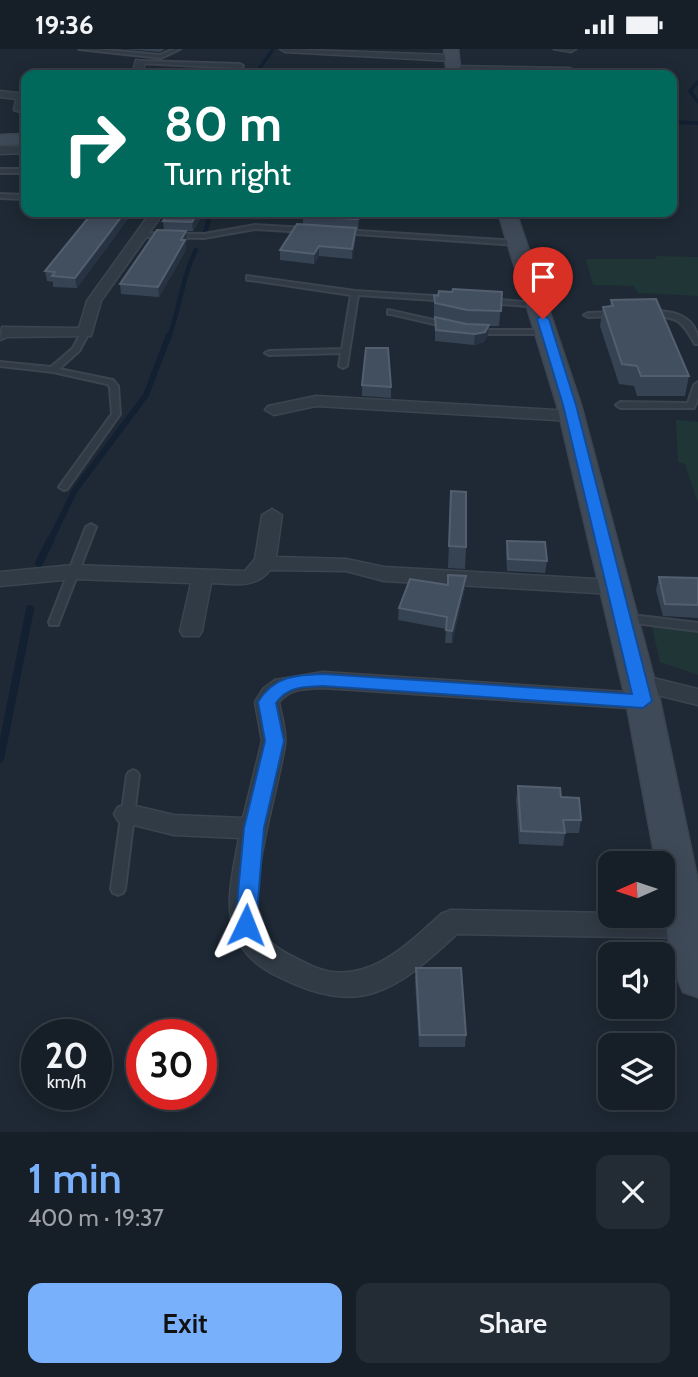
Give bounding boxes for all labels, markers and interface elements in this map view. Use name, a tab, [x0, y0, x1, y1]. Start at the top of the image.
text: 19:36	[35, 9, 94, 41]
text: 80 m	[164, 94, 282, 153]
icon: right	[49, 98, 140, 189]
text: Turn right	[164, 154, 291, 193]
pin	[513, 247, 573, 319]
icon: arrive	[524, 258, 562, 296]
north arrow	[598, 851, 676, 927]
map controls	[598, 851, 675, 1110]
position arrow	[209, 888, 283, 962]
button: sound	[598, 942, 675, 1019]
speed limit sign: 30	[126, 1019, 217, 1110]
button: layers	[598, 1033, 675, 1110]
text: 20	[45, 1034, 88, 1077]
text: km/h	[47, 1071, 86, 1093]
text: 1 min	[28, 1152, 122, 1204]
button: close	[596, 1155, 670, 1229]
text: 400 m · 19:37	[28, 1204, 164, 1232]
button: Exit	[28, 1283, 342, 1363]
button: Share	[356, 1283, 670, 1363]

